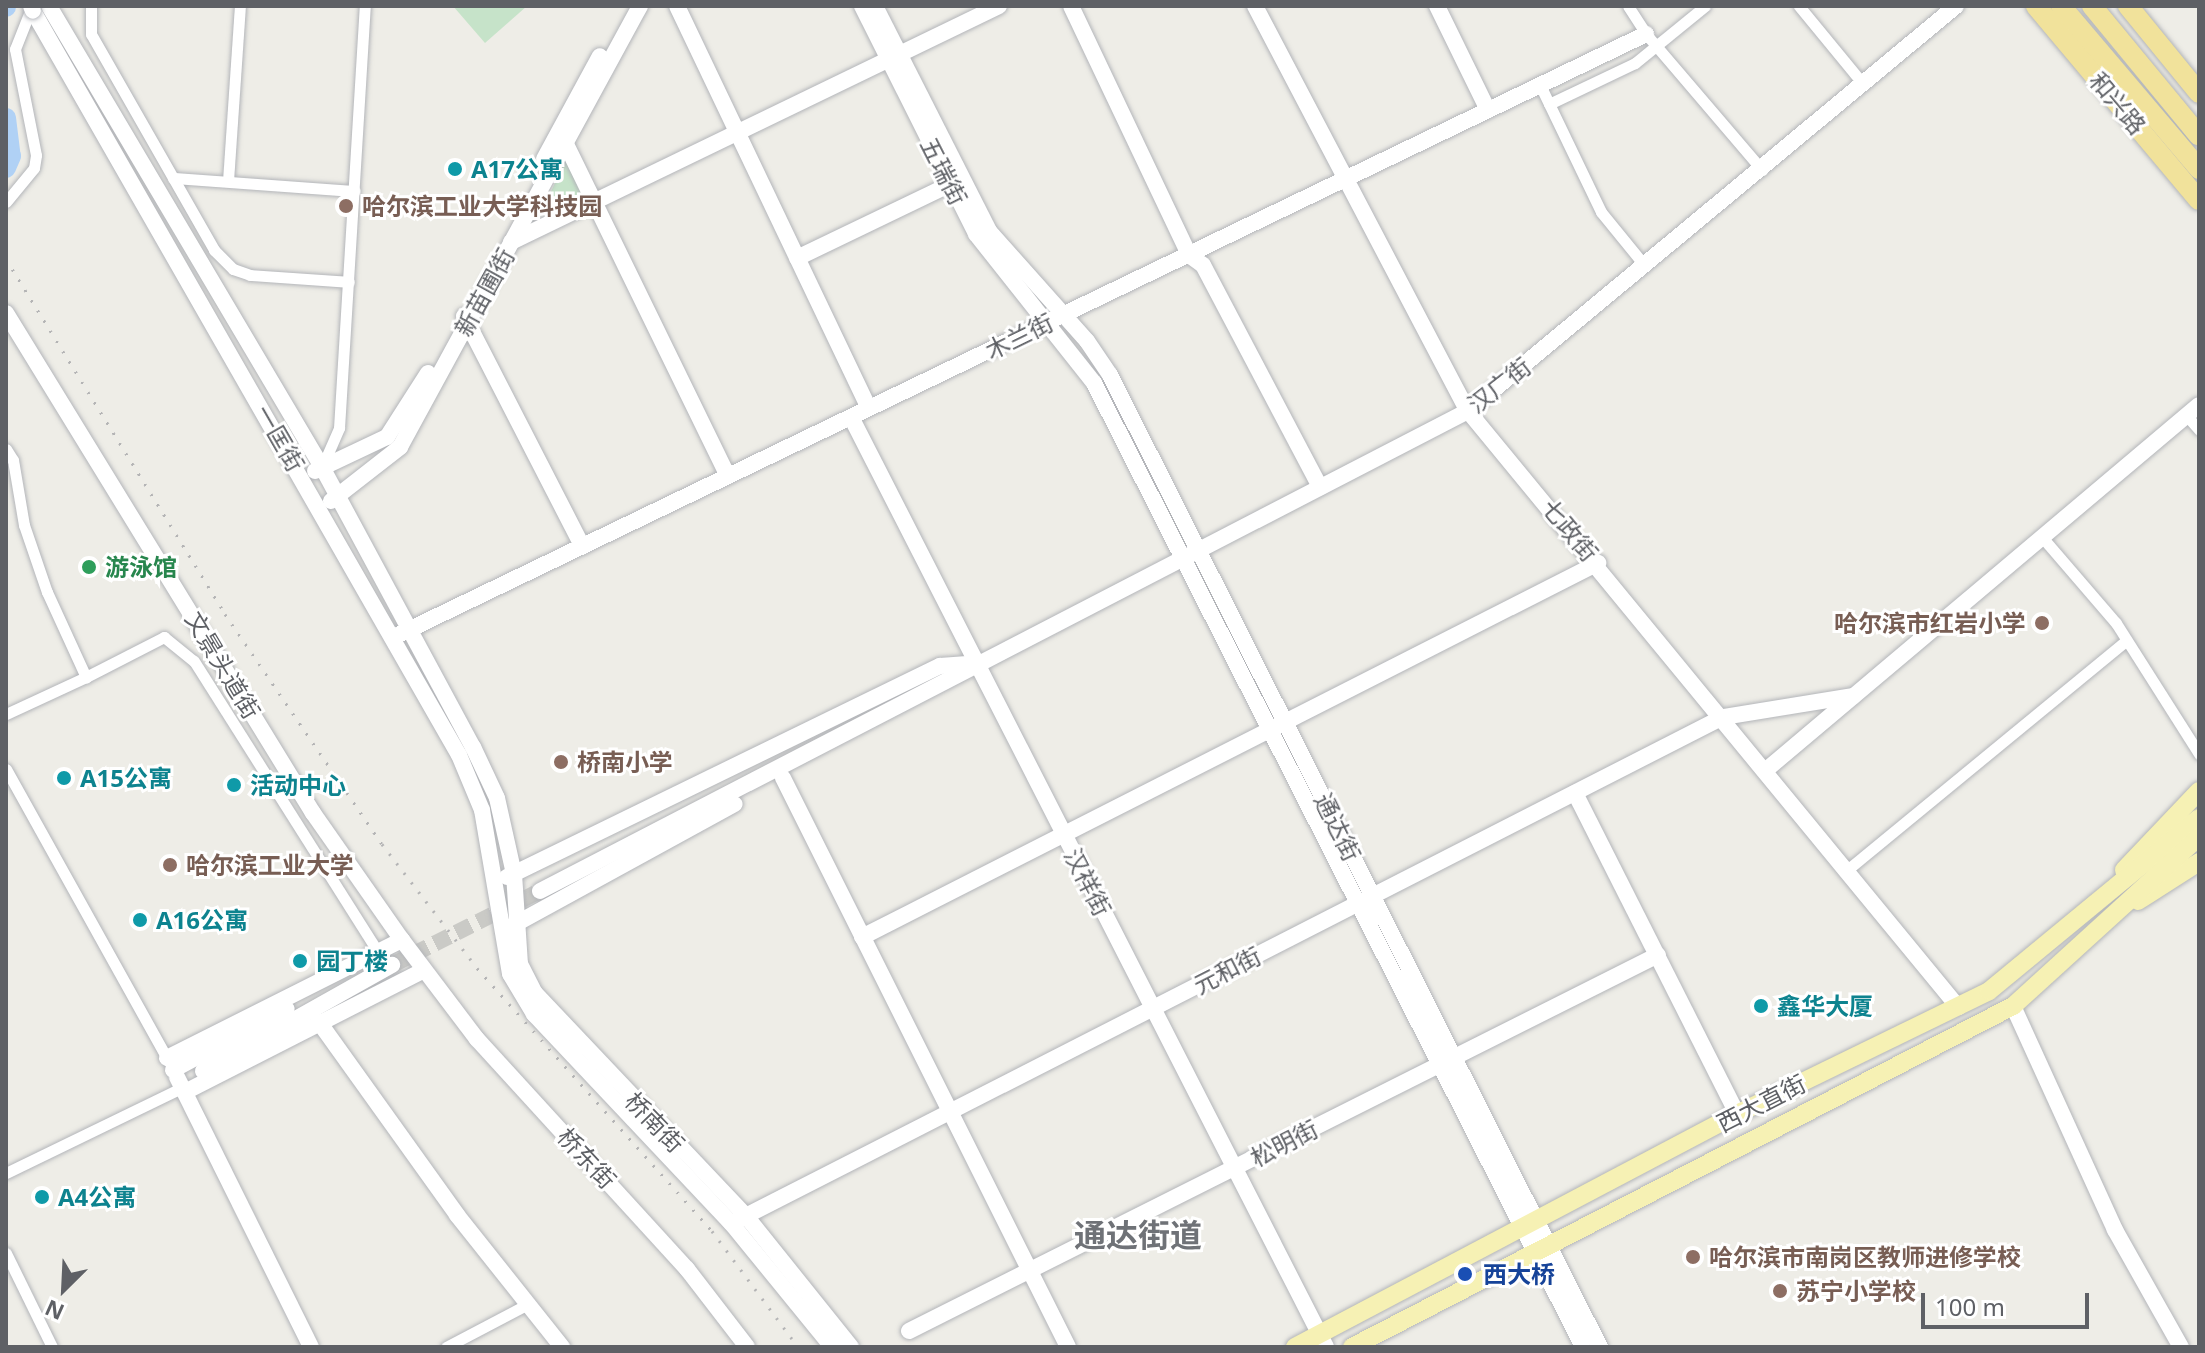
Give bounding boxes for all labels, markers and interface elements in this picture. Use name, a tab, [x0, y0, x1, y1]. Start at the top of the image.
street label: 和兴路	[2084, 66, 2152, 140]
street label: 五瑞街	[915, 132, 973, 210]
place label: A17公寓	[471, 155, 563, 183]
marker: A17公寓	[446, 160, 464, 178]
place label: 哈尔滨工业大学科技园	[362, 192, 602, 220]
marker: 哈尔滨工业大学科技园	[337, 197, 355, 215]
street label: 新苗圃街	[448, 243, 520, 341]
street label: 木兰街	[980, 307, 1058, 365]
street label: 汉广街	[1462, 351, 1536, 419]
street label: 一匡街	[250, 400, 310, 476]
street label: 七政街	[1536, 493, 1604, 567]
place label: 游泳馆	[105, 553, 177, 581]
marker: 游泳馆	[80, 558, 98, 576]
street label: 文景头道街	[180, 606, 266, 724]
place label: 哈尔滨市红岩小学	[1834, 609, 2026, 637]
marker: 哈尔滨市红岩小学	[2033, 614, 2051, 632]
place label: 桥南小学	[577, 748, 673, 776]
marker: 桥南小学	[552, 753, 570, 771]
place label: A15公寓	[80, 764, 172, 792]
marker: A15公寓	[55, 769, 73, 787]
place label: 活动中心	[250, 771, 346, 799]
marker: 活动中心	[225, 776, 243, 794]
street label: 通达街	[1309, 788, 1367, 866]
street label: 汉祥街	[1059, 843, 1117, 921]
place label: 哈尔滨工业大学	[186, 851, 354, 879]
marker: 哈尔滨工业大学	[161, 856, 179, 874]
place label: A16公寓	[156, 906, 248, 934]
marker: A16公寓	[131, 911, 149, 929]
street label: 元和街	[1188, 941, 1266, 999]
place label: 园丁楼	[316, 947, 388, 975]
marker: 园丁楼	[291, 952, 309, 970]
place label: 鑫华大厦	[1777, 992, 1873, 1020]
marker: 鑫华大厦	[1752, 997, 1770, 1015]
street label: 西大直街	[1712, 1068, 1810, 1138]
street label: 桥南街	[620, 1086, 690, 1158]
street label: 松明街	[1245, 1114, 1323, 1172]
street label: 桥东街	[552, 1122, 622, 1194]
place label: A4公寓	[58, 1183, 136, 1211]
marker: A4公寓	[33, 1188, 51, 1206]
district label: 通达街道	[1074, 1216, 1202, 1254]
place label: 哈尔滨市南岗区教师进修学校	[1709, 1243, 2021, 1271]
marker: 哈尔滨市南岗区教师进修学校	[1684, 1248, 1702, 1266]
north arrow	[24, 1249, 104, 1329]
place label: 西大桥	[1483, 1260, 1555, 1288]
marker: 西大桥	[1454, 1263, 1476, 1285]
place label: 苏宁小学校	[1796, 1277, 1916, 1305]
scale bar	[1925, 1277, 2093, 1327]
marker: 苏宁小学校	[1771, 1282, 1789, 1300]
text: 100 m	[1935, 1290, 2005, 1323]
text: N	[40, 1294, 69, 1328]

